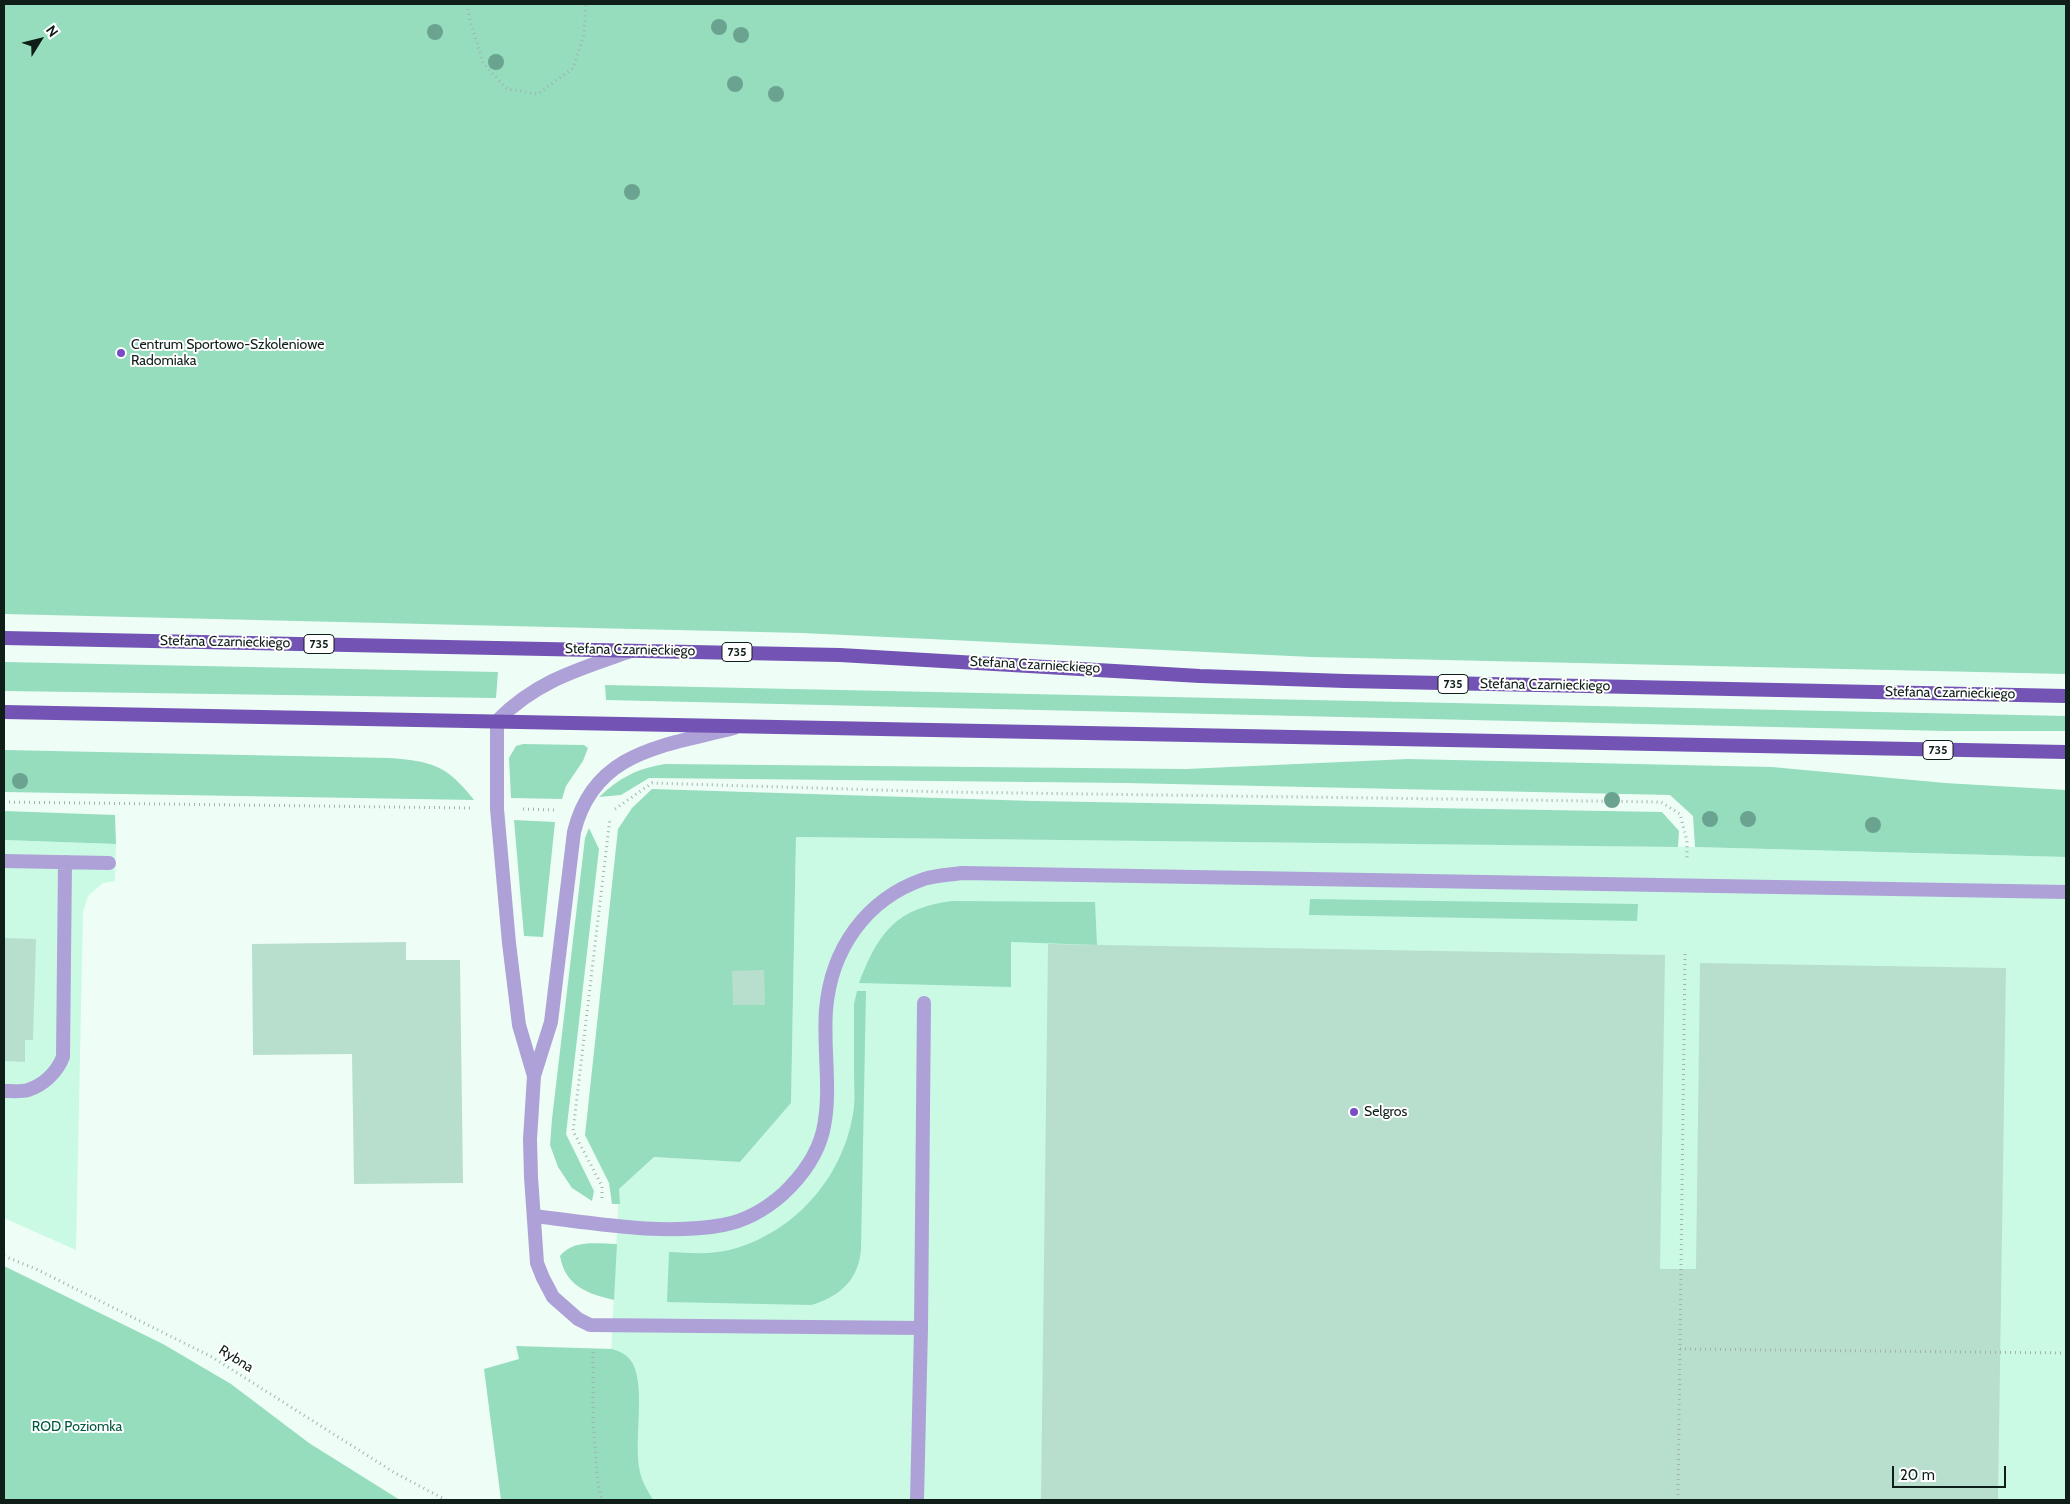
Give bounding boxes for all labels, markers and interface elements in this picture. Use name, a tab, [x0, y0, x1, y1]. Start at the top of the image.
north arrow	[15, 15, 65, 65]
text: N	[42, 22, 62, 40]
place label: Centrum Sportowo-Szkoleniowe Radomiaka	[131, 337, 324, 370]
marker: Centrum Sportowo-Szkoleniowe Radomiaka	[115, 347, 127, 359]
street label: Stefana Czarnieckiego	[160, 632, 290, 652]
road number: 735	[304, 634, 334, 654]
street label: Stefana Czarnieckiego	[565, 640, 695, 660]
road number: 735	[722, 642, 752, 662]
street label: Stefana Czarnieckiego	[969, 653, 1101, 677]
road number: 735	[1438, 674, 1468, 694]
street label: Stefana Czarnieckiego	[1480, 675, 1610, 695]
street label: Stefana Czarnieckiego	[1885, 683, 2015, 703]
road number: 735	[1923, 740, 1953, 760]
place label: Selgros	[1364, 1104, 1407, 1120]
marker: Selgros	[1348, 1106, 1360, 1118]
street label: Rybna	[216, 1342, 256, 1376]
park label: ROD Poziomka	[32, 1419, 122, 1435]
scale bar	[1895, 1456, 2009, 1488]
text: 20 m	[1900, 1466, 1935, 1484]

